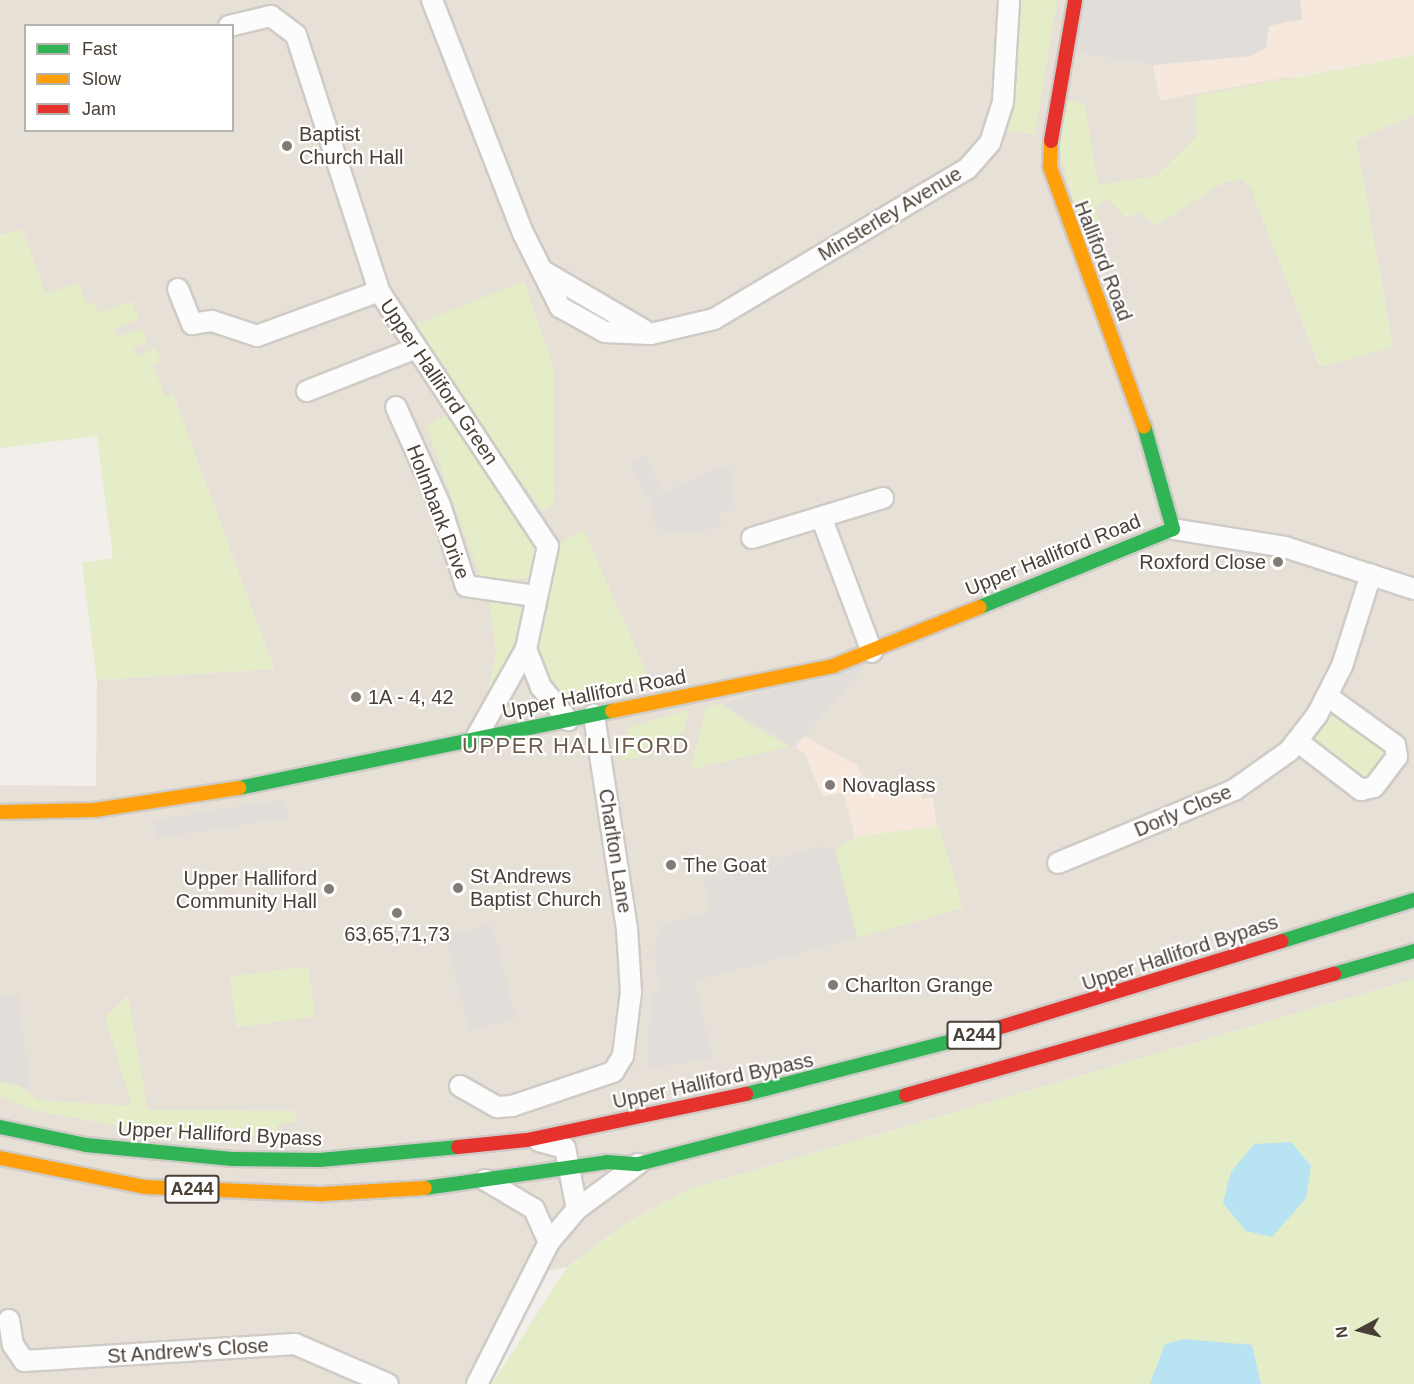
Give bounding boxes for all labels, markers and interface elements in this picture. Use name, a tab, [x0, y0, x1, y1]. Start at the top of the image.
legend	[24, 24, 234, 132]
text: Fast	[82, 39, 117, 59]
text: Slow	[82, 69, 121, 89]
text: Jam	[82, 99, 116, 119]
place label: Baptist Church Hall	[299, 122, 403, 169]
marker: Baptist Church Hall	[280, 139, 294, 153]
street label: Minsterley Avenue	[813, 161, 967, 267]
street label: Halliford Road	[1069, 198, 1137, 324]
street label: Upper Halliford Green	[375, 295, 503, 469]
street label: Holmbank Drive	[401, 441, 475, 583]
street label: Upper Halliford Road	[962, 509, 1144, 601]
place label: Roxford Close	[1139, 550, 1266, 574]
marker: Roxford Close	[1271, 555, 1285, 569]
street label: Upper Halliford Road	[500, 664, 688, 724]
place label: 1A - 4, 42	[368, 685, 455, 709]
marker: 1A - 4, 42	[349, 690, 363, 704]
district label: UPPER HALLIFORD	[462, 733, 690, 759]
place label: Novaglass	[842, 773, 935, 797]
marker: Novaglass	[823, 778, 837, 792]
street label: Dorly Close	[1131, 780, 1235, 842]
street label: Charlton Lane	[593, 787, 637, 915]
place label: The Goat	[683, 853, 766, 877]
marker: The Goat	[664, 858, 678, 872]
place label: St Andrews Baptist Church	[470, 864, 601, 911]
place label: Upper Halliford Community Hall	[176, 866, 317, 913]
marker: St Andrews Baptist Church	[451, 881, 465, 895]
marker: Upper Halliford Community Hall	[322, 882, 336, 896]
marker: 63,65,71,73	[390, 906, 404, 920]
street label: Upper Halliford Bypass	[1079, 910, 1281, 996]
place label: 63,65,71,73	[344, 922, 450, 946]
place label: Charlton Grange	[845, 973, 993, 997]
marker: Charlton Grange	[826, 978, 840, 992]
road number: A244	[946, 1020, 1002, 1050]
street label: Upper Halliford Bypass	[610, 1048, 816, 1114]
street label: Upper Halliford Bypass	[117, 1117, 323, 1151]
road number: A244	[164, 1174, 220, 1204]
north arrow	[1330, 1300, 1390, 1360]
text: N	[1332, 1325, 1351, 1339]
street label: St Andrew's Close	[106, 1333, 270, 1369]

